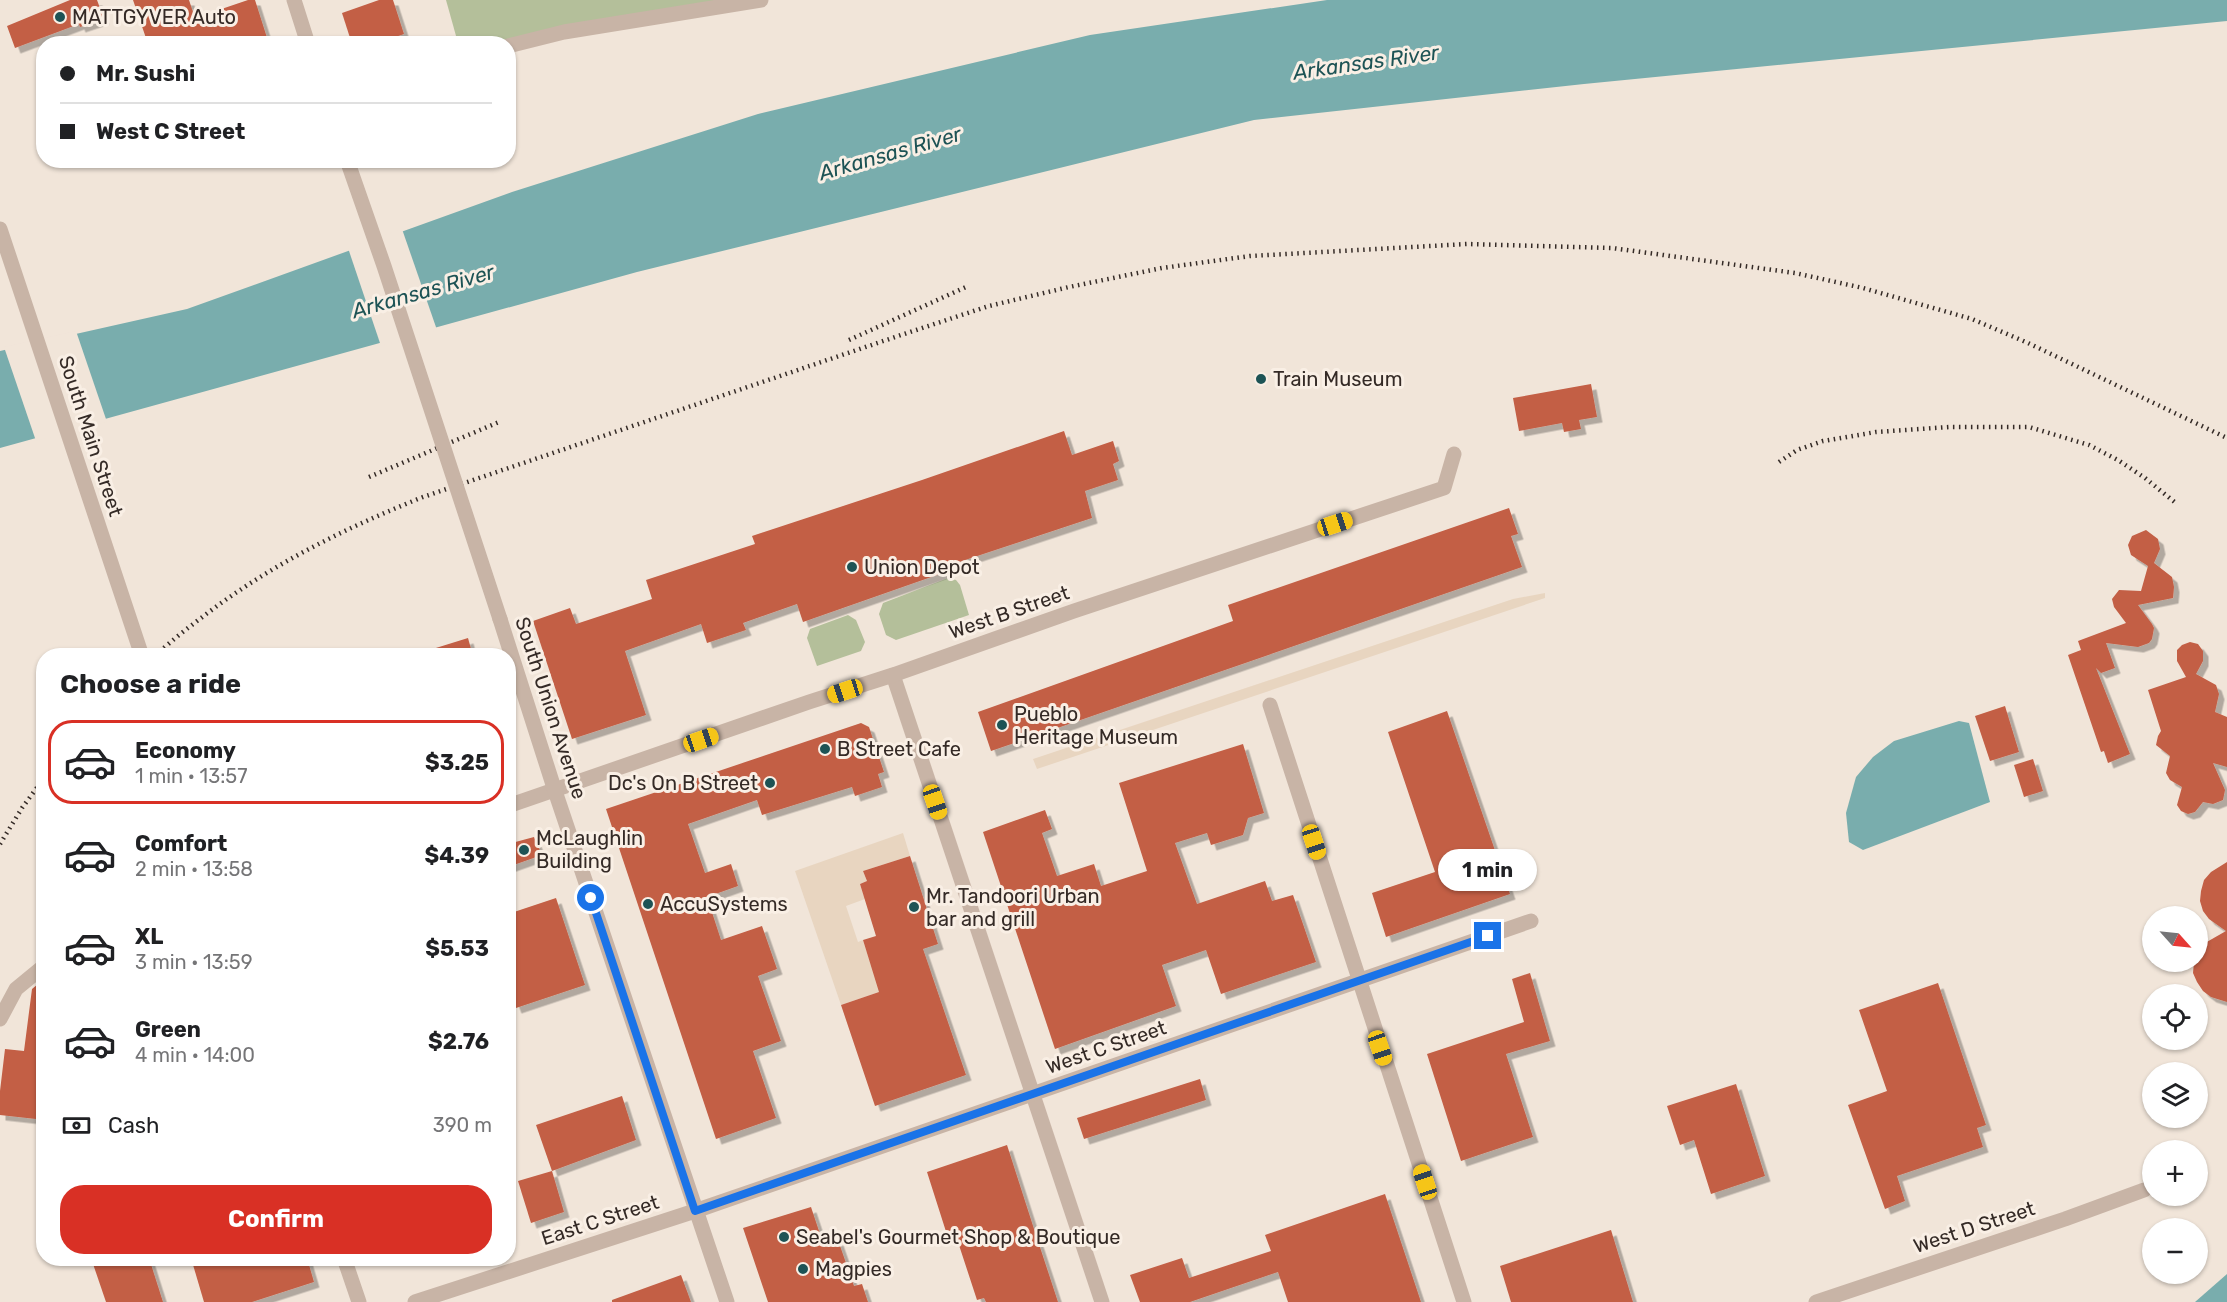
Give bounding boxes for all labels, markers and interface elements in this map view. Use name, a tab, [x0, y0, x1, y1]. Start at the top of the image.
place label: MATTGYVER Auto	[72, 5, 236, 29]
marker: MATTGYVER Auto	[53, 10, 67, 24]
water label: Arkansas River	[1291, 39, 1441, 85]
text: Mr. Sushi	[96, 60, 195, 87]
text: West C Street	[96, 118, 245, 145]
water label: Arkansas River	[815, 120, 965, 186]
water label: Arkansas River	[348, 258, 498, 324]
street label: South Main Street	[54, 353, 128, 520]
place label: Train Museum	[1273, 367, 1402, 391]
marker: Train Museum	[1254, 372, 1268, 386]
car	[1315, 510, 1355, 538]
place label: Union Depot	[864, 555, 980, 579]
marker: Union Depot	[845, 560, 859, 574]
street label: West B Street	[946, 580, 1073, 644]
street label: South Union Avenue	[510, 614, 592, 802]
text: Choose a ride	[60, 668, 241, 700]
car	[825, 677, 865, 705]
place label: Pueblo Heritage Museum	[1014, 702, 1178, 749]
marker: Pueblo Heritage Museum	[995, 718, 1009, 732]
car	[681, 726, 721, 754]
icon: car	[63, 735, 117, 789]
text: Economy	[135, 737, 236, 764]
place label: B Street Cafe	[837, 737, 961, 761]
marker: B Street Cafe	[818, 742, 832, 756]
text: $3.25	[425, 749, 489, 776]
text: 1 min · 13:57	[135, 764, 247, 788]
place label: Dc's On B Street	[608, 771, 758, 795]
marker: Dc's On B Street	[763, 776, 777, 790]
car	[921, 782, 949, 822]
car	[1300, 822, 1328, 862]
place label: McLaughlin Building	[536, 826, 643, 873]
icon: car	[63, 828, 117, 882]
text: Comfort	[135, 830, 227, 857]
text: $4.39	[425, 842, 489, 869]
marker: McLaughlin Building	[517, 843, 531, 857]
callout: 1 min	[1438, 849, 1538, 891]
text: 2 min · 13:58	[135, 857, 253, 881]
text: 1 min	[1462, 858, 1513, 882]
route start	[577, 884, 604, 911]
place label: Mr. Tandoori Urban bar and grill	[926, 884, 1100, 931]
place label: AccuSystems	[660, 892, 788, 916]
marker: AccuSystems	[641, 897, 655, 911]
marker: Mr. Tandoori Urban bar and grill	[907, 900, 921, 914]
north arrow	[2142, 906, 2208, 972]
map controls	[2142, 906, 2208, 1284]
icon: car	[63, 921, 117, 975]
route end	[1474, 922, 1501, 949]
text: XL	[135, 923, 163, 950]
text: $5.53	[425, 935, 489, 962]
text: 3 min · 13:59	[135, 950, 253, 974]
button: locate	[2142, 984, 2208, 1050]
icon: car	[63, 1014, 117, 1068]
street label: West C Street	[1043, 1015, 1170, 1079]
text: Green	[135, 1016, 201, 1043]
text: $2.76	[428, 1028, 489, 1055]
car	[1366, 1028, 1394, 1068]
text: 4 min · 14:00	[135, 1043, 255, 1067]
button: layers	[2142, 1062, 2208, 1128]
icon: cash	[60, 1109, 93, 1142]
text: Cash	[108, 1112, 159, 1139]
text: 390 m	[433, 1113, 492, 1137]
button: +	[2142, 1140, 2208, 1206]
car	[1411, 1162, 1439, 1202]
button: Confirm	[60, 1185, 492, 1254]
street label: East C Street	[538, 1190, 662, 1250]
street label: West D Street	[1910, 1196, 2038, 1258]
button: −	[2142, 1218, 2208, 1284]
place label: Seabel's Gourmet Shop & Boutique	[796, 1225, 1120, 1249]
marker: Seabel's Gourmet Shop & Boutique	[777, 1230, 791, 1244]
place label: Magpies	[815, 1257, 892, 1281]
marker: Magpies	[796, 1262, 810, 1276]

